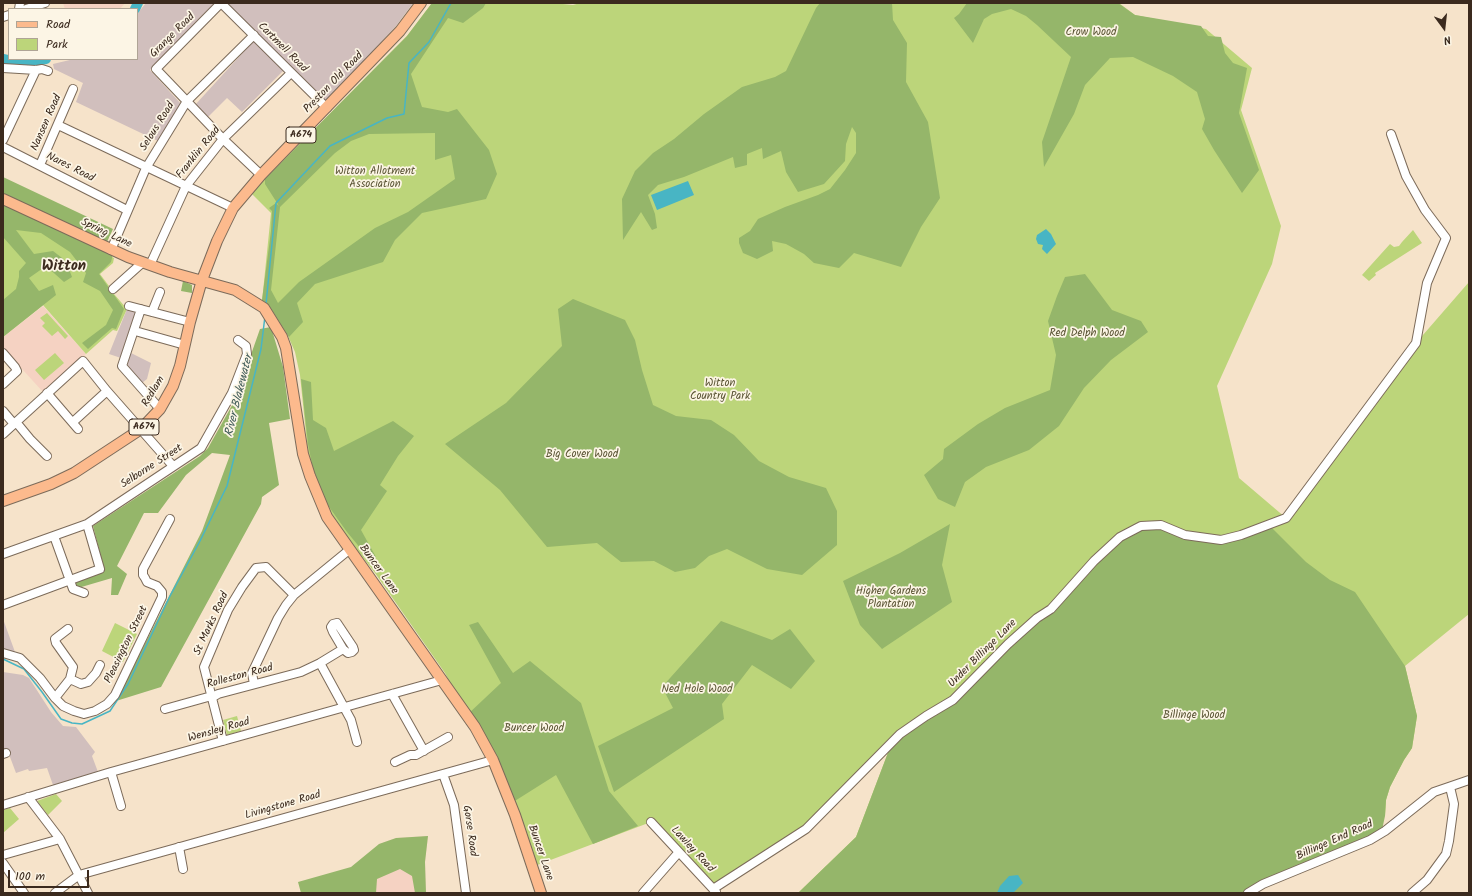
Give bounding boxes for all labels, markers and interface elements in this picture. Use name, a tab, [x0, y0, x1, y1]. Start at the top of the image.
legend	[8, 8, 138, 60]
north arrow	[1424, 8, 1464, 48]
street label: Grange Road	[148, 11, 198, 61]
text: Road	[46, 15, 70, 34]
street label: Cartmell Road	[254, 20, 310, 76]
park label: Crow Wood	[1065, 26, 1117, 40]
text: N	[1441, 30, 1453, 49]
text: Park	[46, 35, 68, 54]
street label: Preston Old Road	[301, 50, 367, 116]
street label: Nansen Road	[29, 93, 65, 153]
street label: Selous Road	[138, 100, 178, 154]
street label: Franklin Road	[174, 124, 224, 182]
road number: A674	[286, 127, 316, 143]
street label: Nares Road	[44, 150, 96, 186]
park label: Witton Allotment Association	[335, 165, 415, 191]
street label: Spring Lane	[78, 216, 134, 252]
district label: Witton	[42, 258, 86, 276]
park label: Red Delph Wood	[1049, 327, 1125, 341]
water label: River Blakewater	[223, 353, 257, 439]
street label: Redlam	[140, 374, 168, 410]
park label: Witton Country Park	[690, 377, 750, 403]
road number: A674	[129, 419, 159, 435]
street label: Selborne Street	[119, 442, 185, 492]
park label: Big Cover Wood	[546, 448, 618, 462]
street label: Buncer Lane	[356, 543, 400, 597]
park label: Higher Gardens Plantation	[856, 585, 926, 611]
street label: St Marks Road	[192, 590, 232, 658]
street label: Pleasington Street	[103, 604, 151, 686]
street label: Under Billinge Lane	[946, 617, 1020, 691]
street label: Rolleston Road	[205, 662, 275, 692]
park label: Ned Hole Wood	[662, 683, 732, 697]
park label: Billinge Wood	[1163, 709, 1225, 723]
street label: Wensley Road	[187, 716, 251, 746]
park label: Buncer Wood	[504, 722, 564, 736]
street label: Livingstone Road	[244, 789, 322, 823]
street label: Gorse Road	[459, 805, 479, 857]
street label: Billinge End Road	[1295, 818, 1375, 864]
street label: Buncer Lane	[524, 823, 556, 883]
street label: Lawley Road	[667, 824, 717, 876]
scale bar	[10, 862, 91, 888]
text: 100 m	[15, 867, 45, 886]

